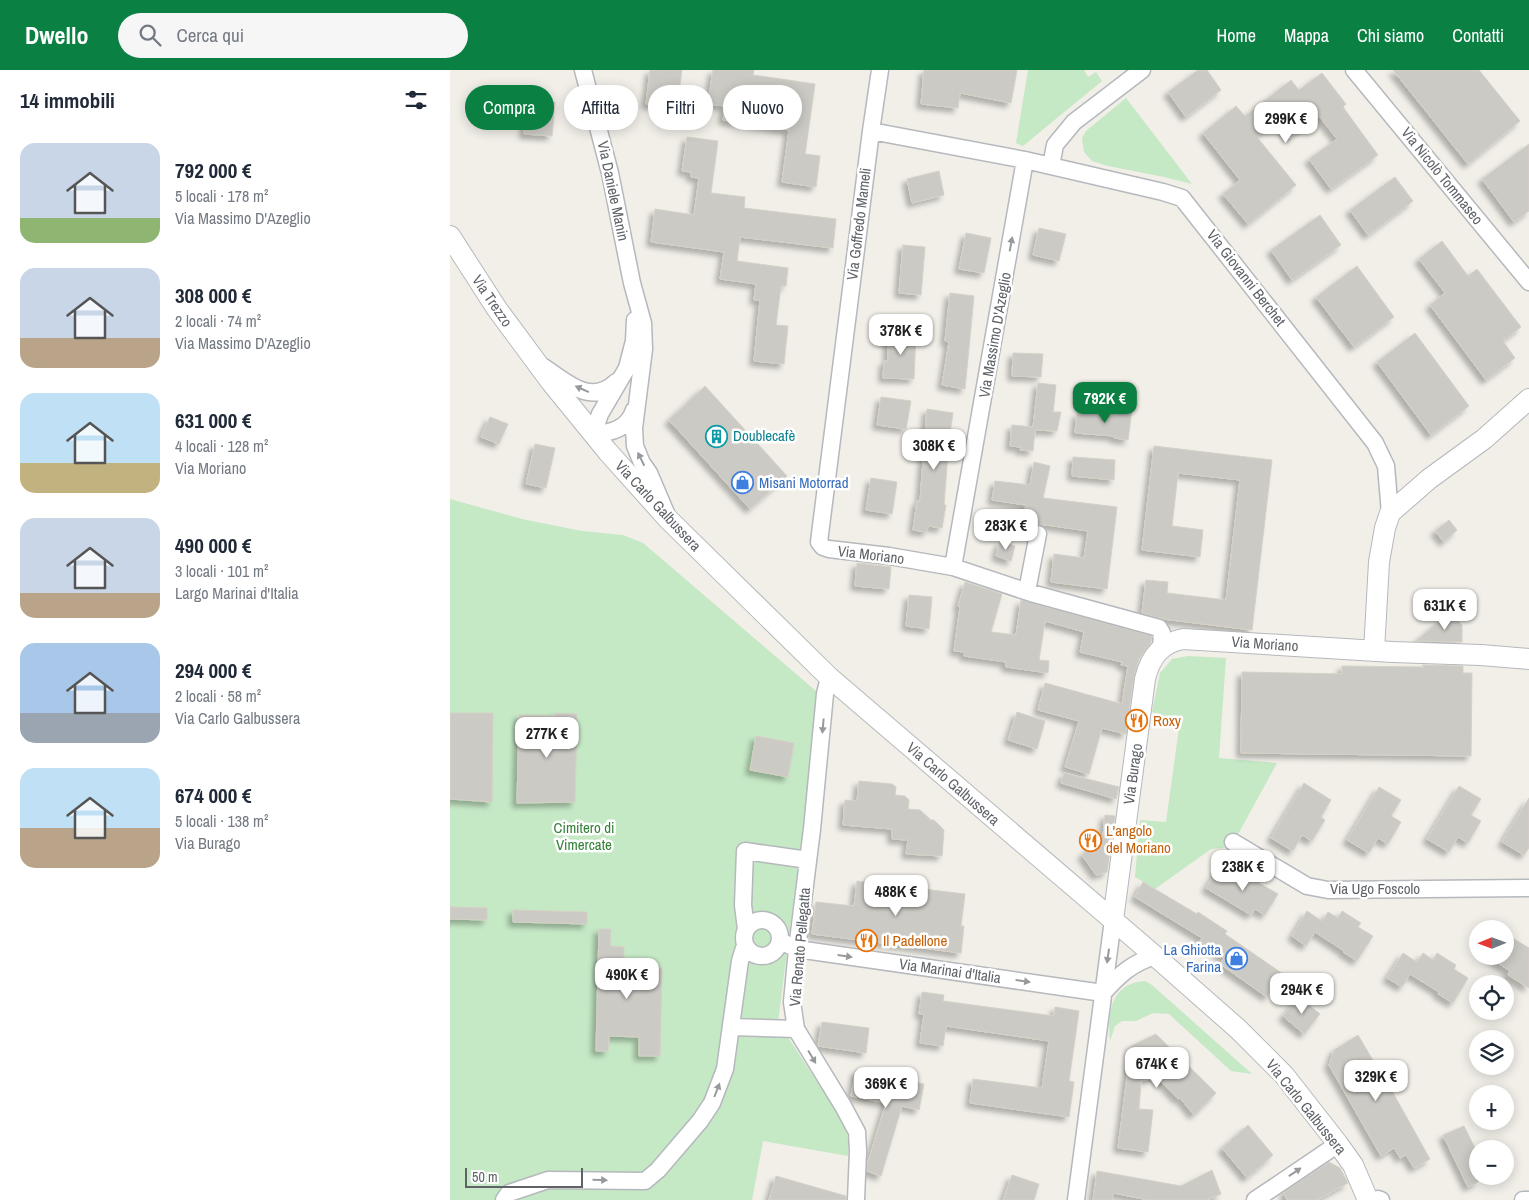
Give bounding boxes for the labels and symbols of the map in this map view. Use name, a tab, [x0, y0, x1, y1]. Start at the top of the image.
pin: 299K €	[1245, 102, 1327, 144]
street label: Via Nicolò Tommaseo	[1396, 122, 1488, 229]
street label: Via Daniele Manin	[593, 139, 634, 243]
street label: Via Goffredo Mameli	[841, 167, 876, 281]
street label: Via Giovanni Berchet	[1202, 225, 1291, 331]
one-way arrow	[1008, 235, 1016, 251]
street label: Via Massimo D'Azeglio	[973, 270, 1016, 399]
street label: Via Trezzo	[467, 271, 518, 331]
pin: 378K €	[860, 314, 942, 356]
pin: 792K €	[1064, 382, 1146, 424]
one-way arrow	[575, 385, 589, 393]
building icon: Doublecafè	[705, 424, 729, 448]
place label: Doublecafè	[733, 425, 795, 446]
pin: 308K €	[893, 428, 975, 471]
one-way arrow	[636, 452, 644, 466]
street label: Via Carlo Galbussera	[611, 456, 706, 556]
shop icon: Misani Motorrad	[731, 471, 755, 495]
place label: Misani Motorrad	[759, 472, 849, 493]
pin: 283K €	[965, 508, 1047, 551]
street label: Via Moriano	[837, 540, 906, 569]
pin: 631K €	[1404, 588, 1486, 631]
street label: Via Moriano	[1231, 631, 1299, 656]
restaurant icon: Roxy	[1125, 709, 1149, 733]
place label: Roxy	[1153, 710, 1182, 731]
pin: 277K €	[506, 716, 588, 759]
one-way arrow	[818, 718, 826, 734]
street label: Via Carlo Galbussera	[902, 737, 1005, 830]
street label: Via Burago	[1118, 742, 1147, 806]
park label: Cimitero di Vimercate	[554, 817, 614, 855]
place label: L'angolo del Moriano	[1106, 820, 1171, 858]
restaurant icon: L'angolo del Moriano	[1078, 828, 1102, 852]
pin: 238K €	[1202, 850, 1284, 892]
pin: 488K €	[855, 874, 937, 917]
street label: Via Ugo Foscolo	[1330, 878, 1420, 899]
street label: Via Renato Pellegatta	[784, 886, 815, 1007]
north arrow	[1469, 920, 1514, 965]
restaurant icon: Il Padellone	[855, 929, 879, 953]
place label: Il Padellone	[883, 930, 947, 951]
place label: La Ghiotta Farina	[1164, 939, 1221, 977]
shop icon: La Ghiotta Farina	[1225, 947, 1249, 971]
one-way arrow	[1104, 949, 1112, 965]
one-way arrow	[837, 952, 853, 960]
street label: Via Marinai d'Italia	[898, 953, 1003, 988]
pin: 490K €	[586, 958, 668, 1000]
pin: 294K €	[1261, 972, 1343, 1015]
one-way arrow	[1015, 978, 1031, 986]
pin: 674K €	[1116, 1046, 1198, 1089]
one-way arrow	[807, 1050, 817, 1063]
street label: Via Carlo Galbussera	[1261, 1054, 1352, 1159]
pin: 329K €	[1335, 1060, 1417, 1102]
pin: 369K €	[845, 1066, 927, 1109]
one-way arrow	[713, 1082, 721, 1097]
scale bar	[465, 1165, 582, 1188]
one-way arrow	[1289, 1167, 1302, 1177]
one-way arrow	[592, 1177, 608, 1185]

